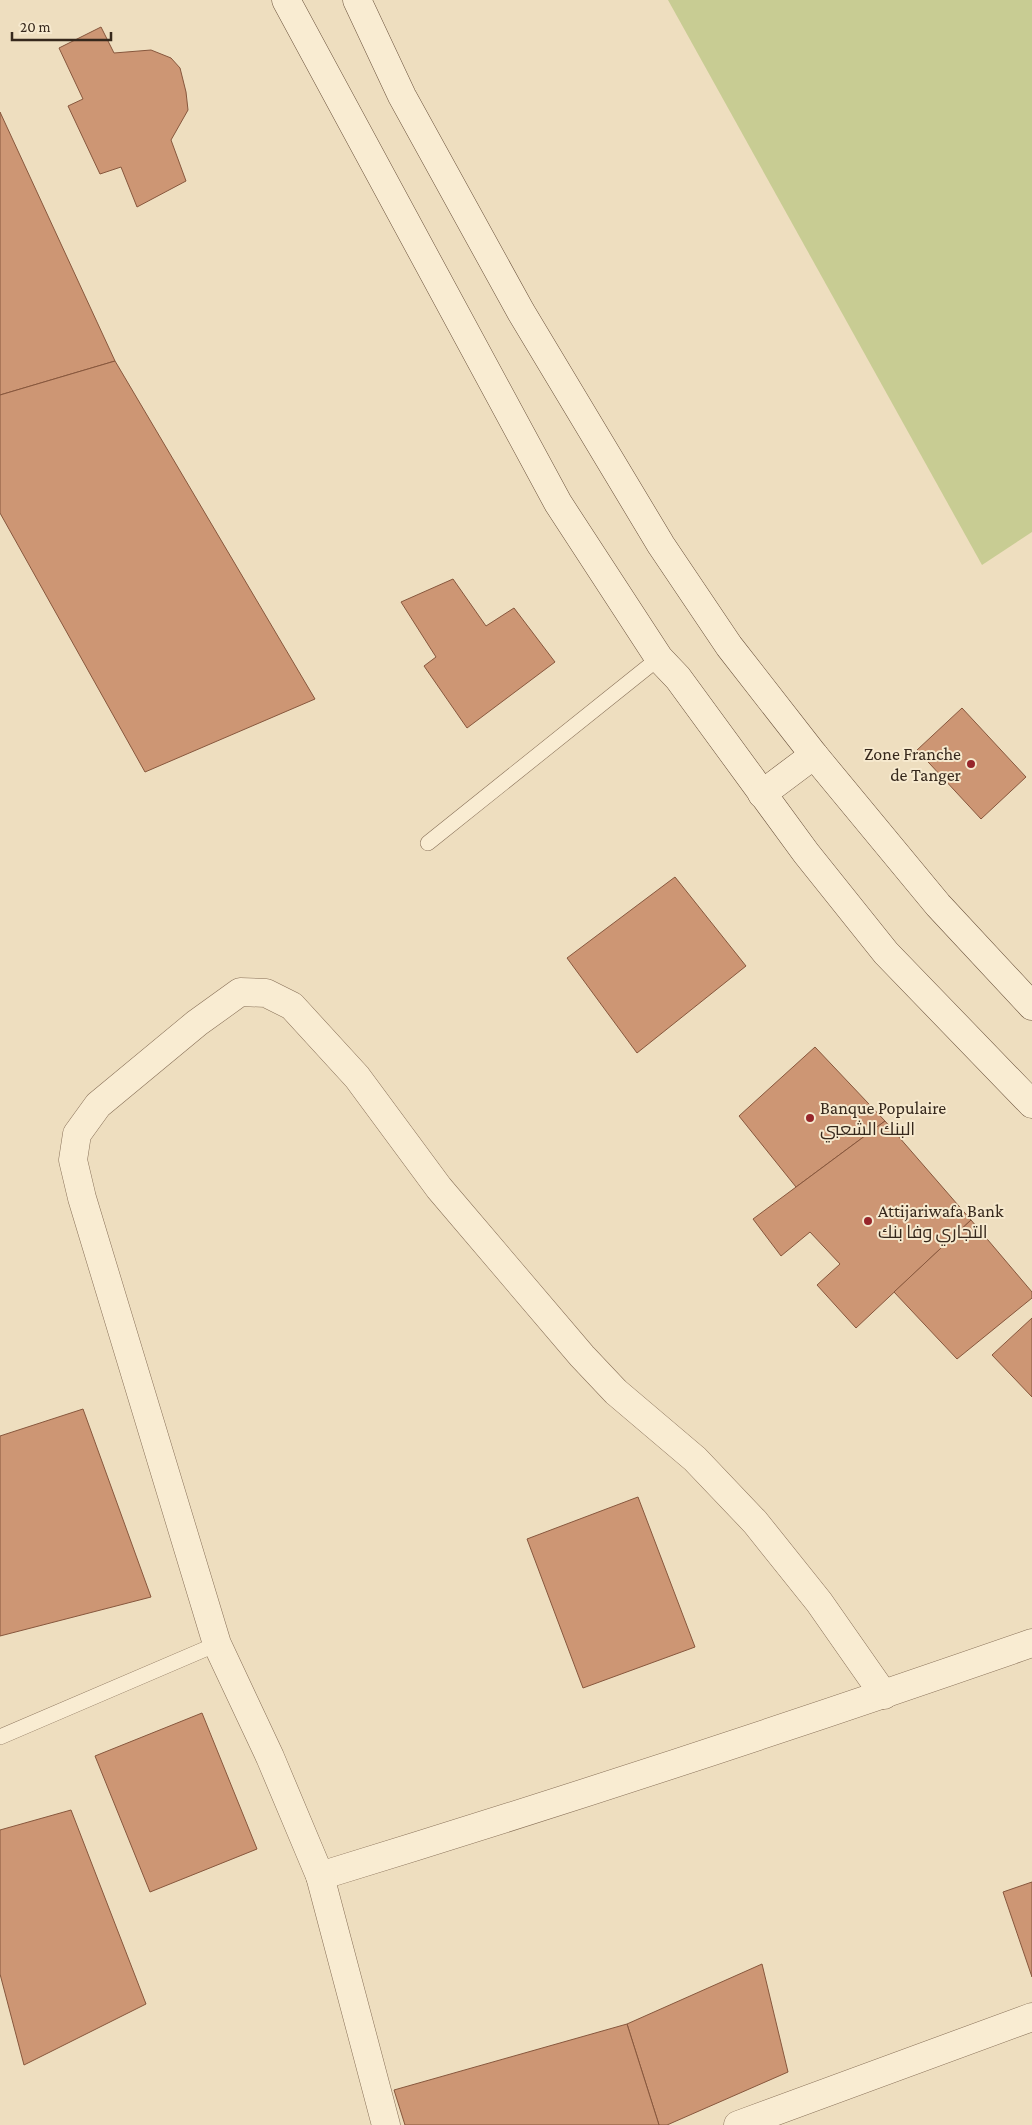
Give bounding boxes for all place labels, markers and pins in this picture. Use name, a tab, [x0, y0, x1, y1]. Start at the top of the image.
place label: Zone Franche de Tanger	[864, 744, 962, 785]
marker: Zone Franche de Tanger	[965, 758, 977, 770]
place label: Banque Populaire البنك الشعبي	[820, 1098, 946, 1143]
marker: Banque Populaire البنك الشعبي	[804, 1112, 816, 1124]
place label: Attijariwafa Bank التجاري وفا بنك	[878, 1201, 1004, 1246]
marker: Attijariwafa Bank التجاري وفا بنك	[862, 1215, 874, 1227]

